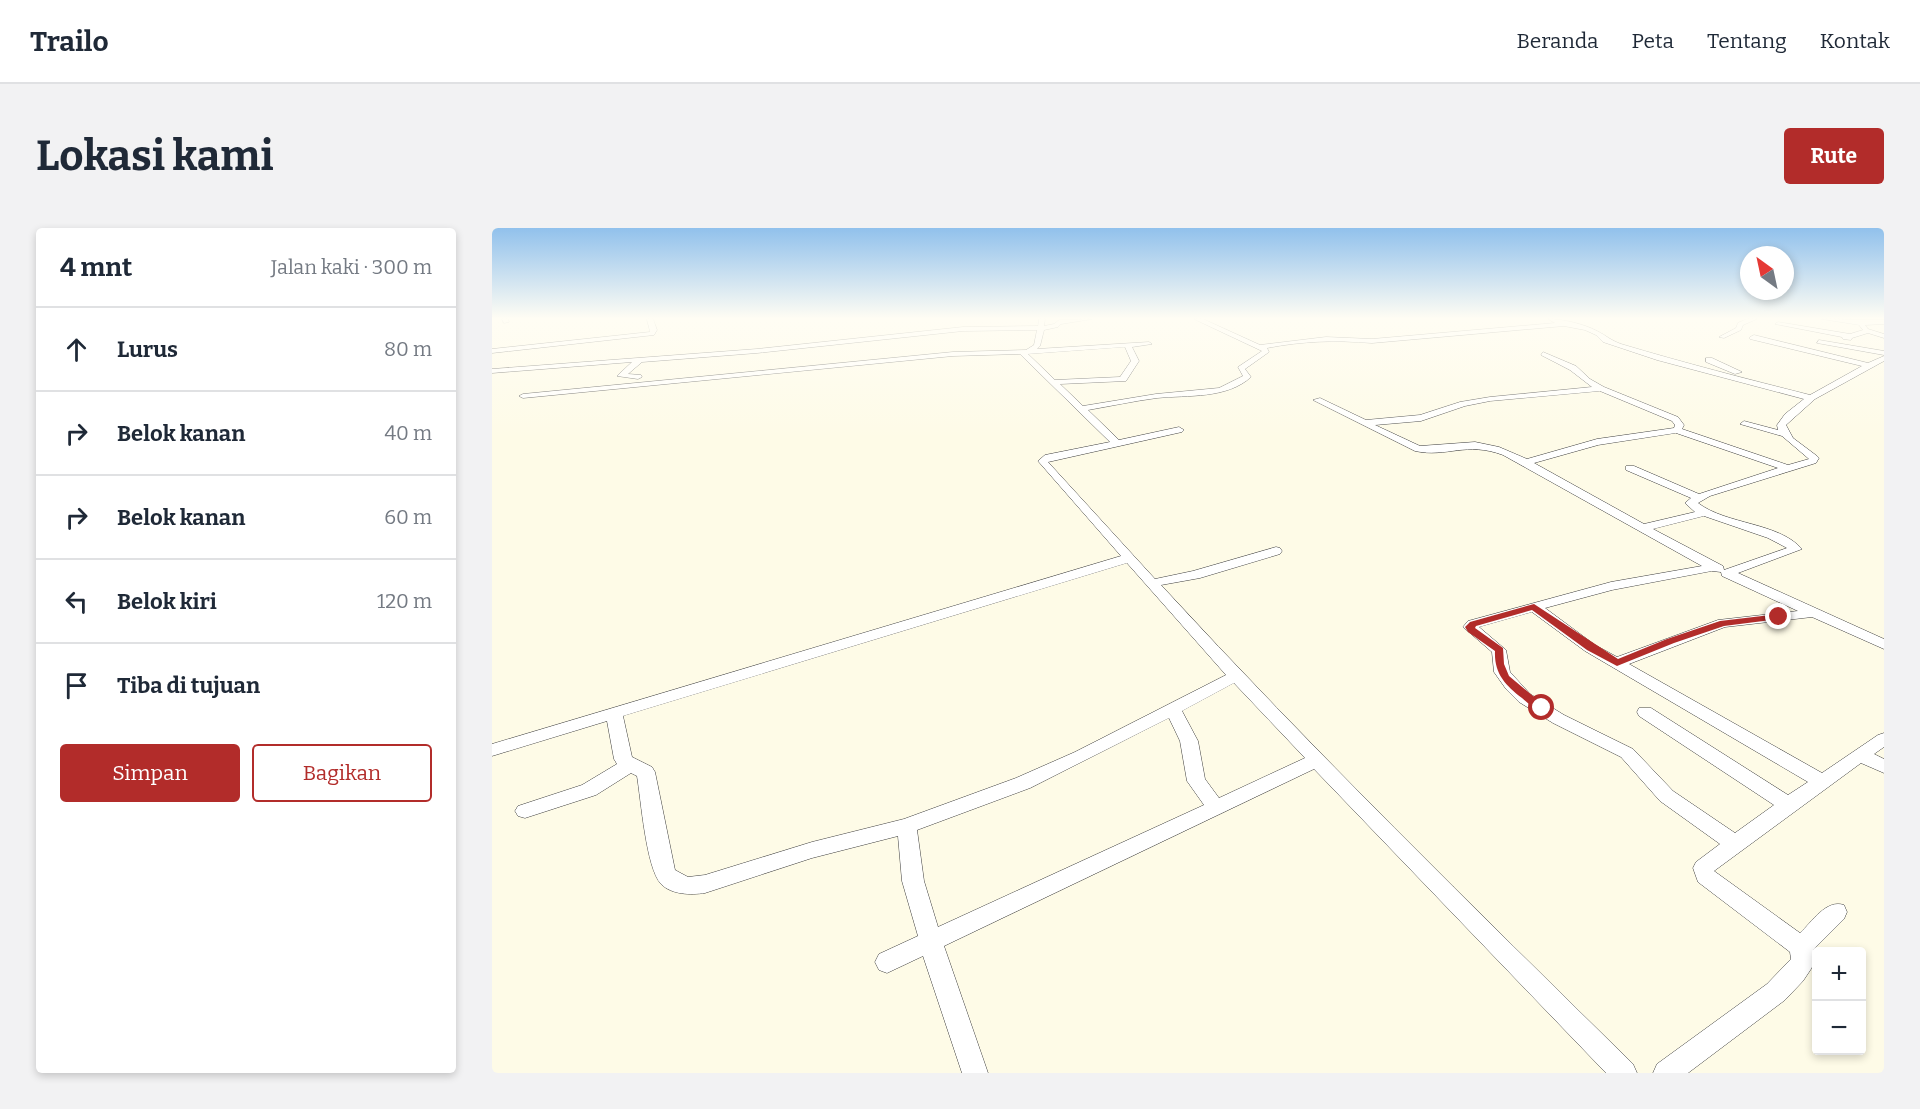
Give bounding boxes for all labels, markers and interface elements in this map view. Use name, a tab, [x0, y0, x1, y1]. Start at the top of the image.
text: Trailo	[30, 25, 109, 58]
text: Beranda	[1517, 28, 1598, 54]
text: Peta	[1631, 28, 1674, 54]
text: Tentang	[1707, 28, 1787, 54]
text: Kontak	[1820, 28, 1890, 54]
button: Rute	[1784, 128, 1884, 184]
text: Lokasi kami	[36, 131, 274, 181]
north arrow	[1740, 246, 1794, 300]
text: 4 mnt	[60, 252, 132, 283]
text: Jalan kaki · 300 m	[271, 255, 432, 279]
icon: ahead	[60, 333, 93, 366]
text: Lurus	[117, 336, 178, 363]
text: 80 m	[384, 337, 432, 361]
icon: right	[60, 417, 93, 450]
text: Belok kanan	[117, 420, 245, 447]
text: 40 m	[384, 421, 432, 445]
icon: right	[60, 501, 93, 534]
text: Belok kanan	[117, 504, 245, 531]
text: 60 m	[384, 505, 432, 529]
icon: left	[60, 585, 93, 618]
text: Belok kiri	[117, 588, 217, 615]
text: 120 m	[377, 589, 432, 613]
route end	[1765, 603, 1791, 629]
icon: arrive	[60, 669, 93, 702]
text: Tiba di tujuan	[117, 672, 260, 699]
route start	[1528, 694, 1554, 720]
button: Simpan	[60, 744, 240, 802]
button: Bagikan	[252, 744, 432, 802]
map controls	[1812, 947, 1866, 1055]
button: +	[1812, 947, 1866, 1001]
button: −	[1812, 1001, 1866, 1055]

